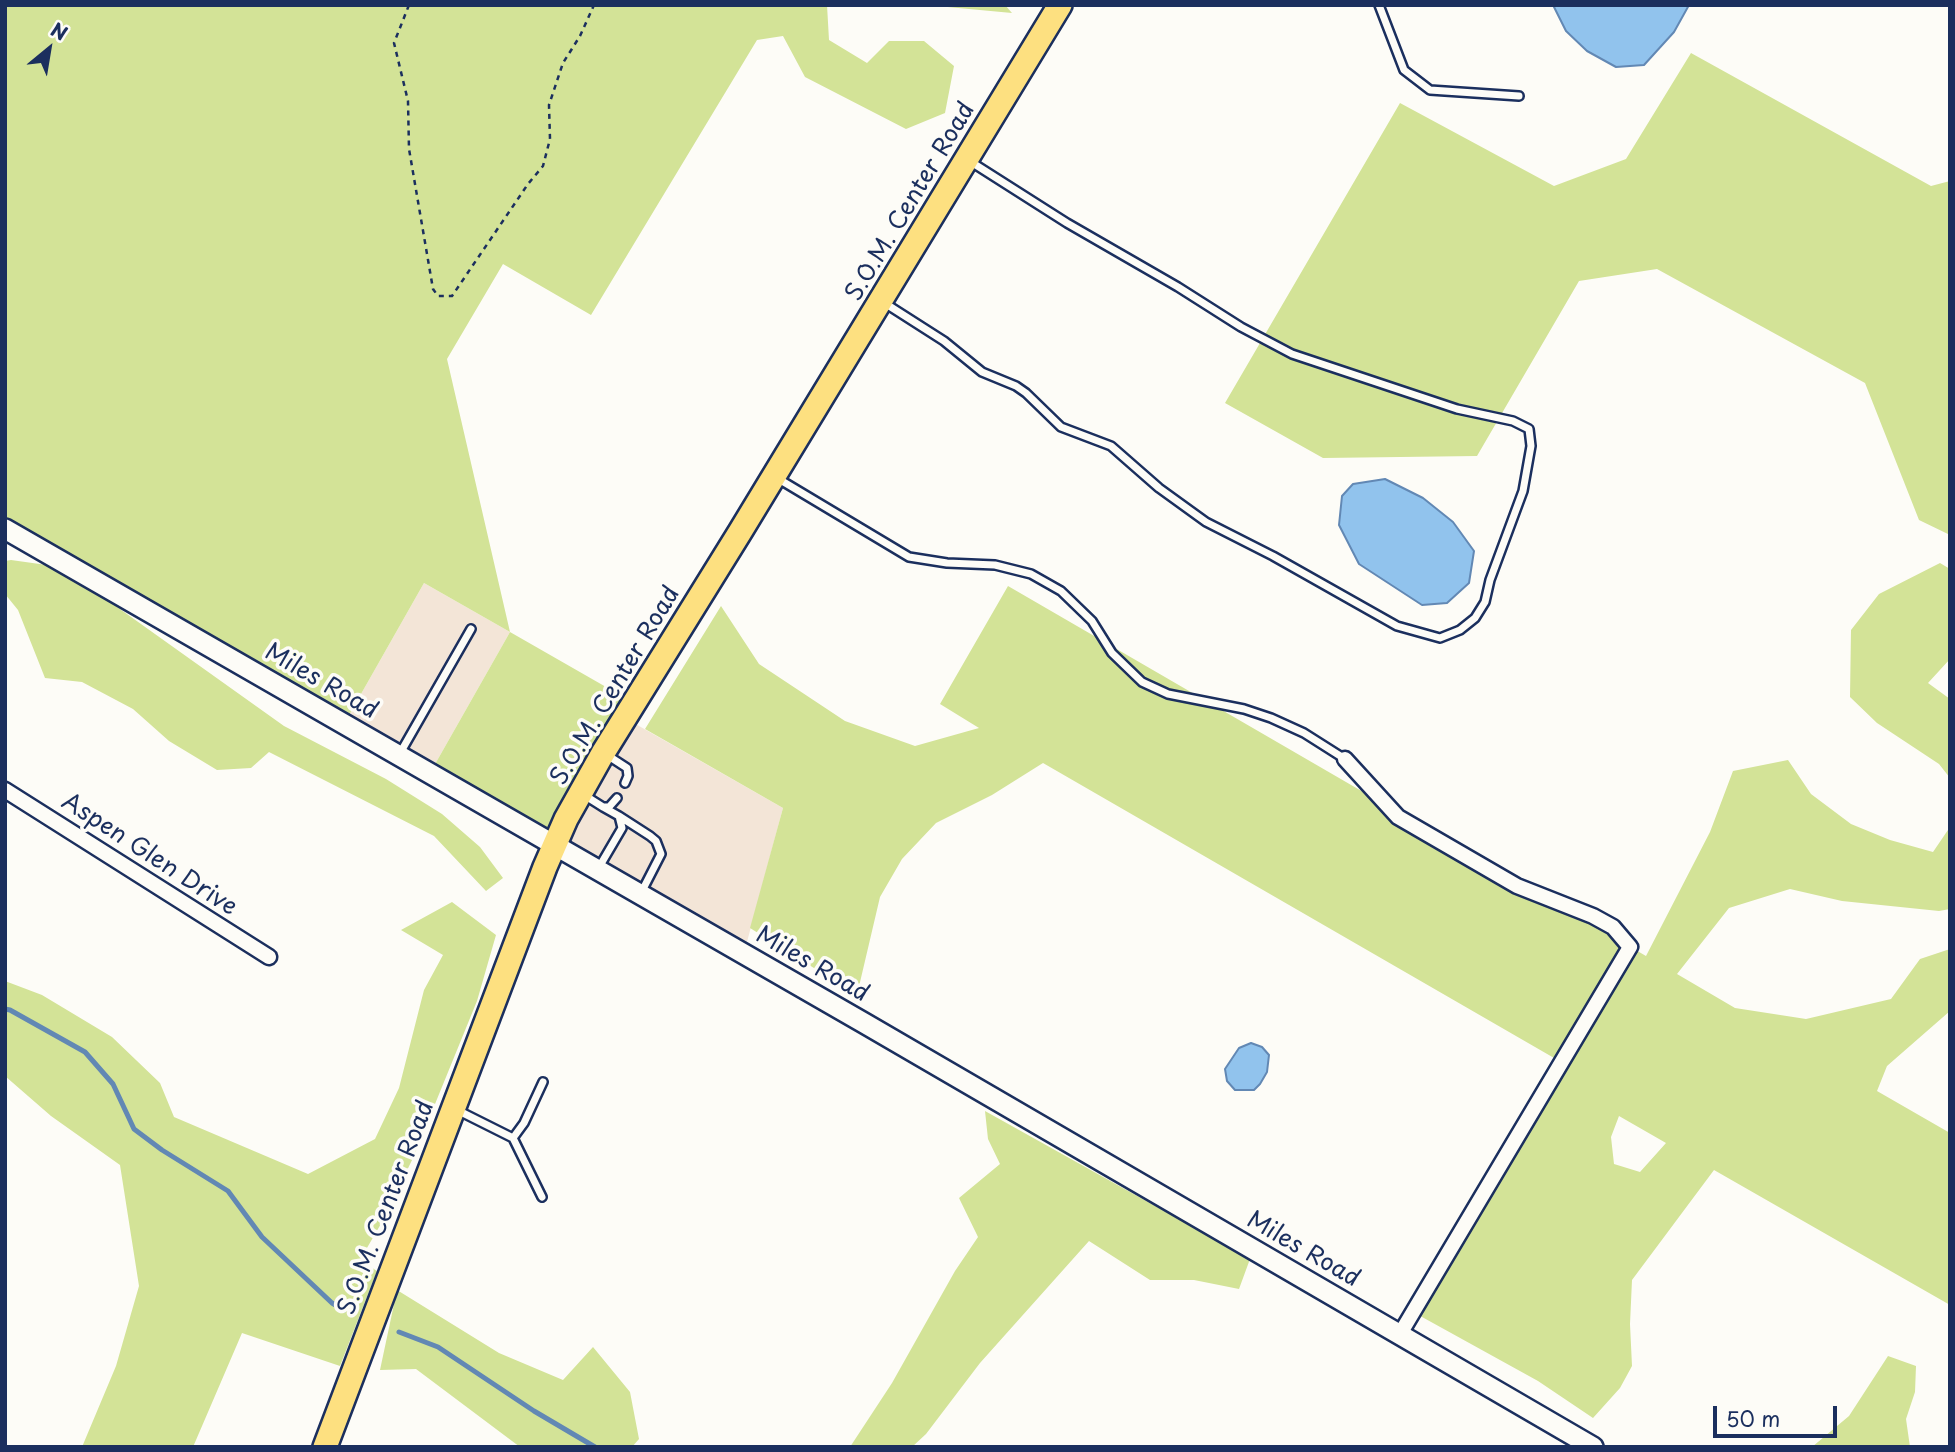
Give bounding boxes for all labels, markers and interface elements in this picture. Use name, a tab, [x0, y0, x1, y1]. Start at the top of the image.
north arrow	[14, 14, 84, 84]
text: N	[46, 15, 73, 47]
street label: S.O.M. Center Road	[840, 97, 982, 307]
street label: S.O.M. Center Road	[545, 581, 687, 791]
street label: Miles Road	[259, 638, 383, 726]
street label: Aspen Glen Drive	[56, 788, 242, 922]
street label: Miles Road	[750, 921, 874, 1009]
street label: S.O.M. Center Road	[333, 1097, 441, 1319]
street label: Miles Road	[1241, 1206, 1365, 1294]
scale bar	[1717, 1392, 1841, 1436]
text: 50 m	[1726, 1402, 1780, 1434]

